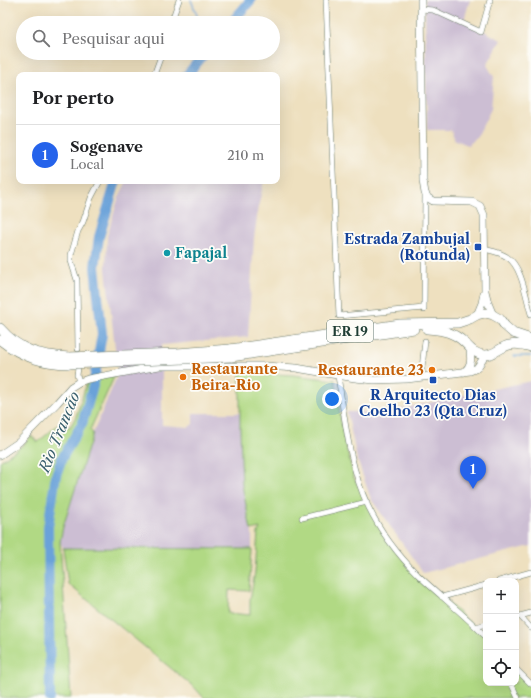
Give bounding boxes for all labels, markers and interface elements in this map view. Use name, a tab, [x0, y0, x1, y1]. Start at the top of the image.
search box	[16, 16, 280, 60]
icon: search	[30, 27, 52, 49]
text: Pesquisar aqui	[62, 29, 165, 48]
text: Por perto	[32, 88, 114, 108]
text: Sogenave	[70, 137, 143, 156]
text: 1	[42, 147, 48, 163]
text: 210 m	[227, 147, 264, 163]
text: Local	[70, 156, 104, 172]
place label: Estrada Zambujal (Rotunda)	[344, 230, 470, 264]
marker: Estrada Zambujal (Rotunda)	[473, 242, 483, 252]
place label: Fapajal	[175, 244, 227, 262]
marker: Fapajal	[162, 248, 172, 258]
road number: ER 19	[327, 320, 373, 342]
place label: Restaurante Beira-Rio	[191, 360, 278, 394]
place label: Restaurante 23	[317, 361, 424, 379]
marker: Restaurante 23	[427, 365, 437, 375]
marker: Restaurante Beira-Rio	[178, 372, 188, 382]
marker: R Arquitecto Dias Coelho 23 (Qta Cruz)	[428, 375, 438, 385]
place label: R Arquitecto Dias Coelho 23 (Qta Cruz)	[359, 386, 507, 420]
water label: Rio Trancão	[34, 389, 84, 476]
your location	[322, 389, 342, 409]
pin: 1	[460, 456, 486, 489]
map controls	[483, 578, 519, 686]
button: +	[483, 578, 519, 614]
button: −	[483, 614, 519, 650]
button: locate	[483, 650, 519, 686]

